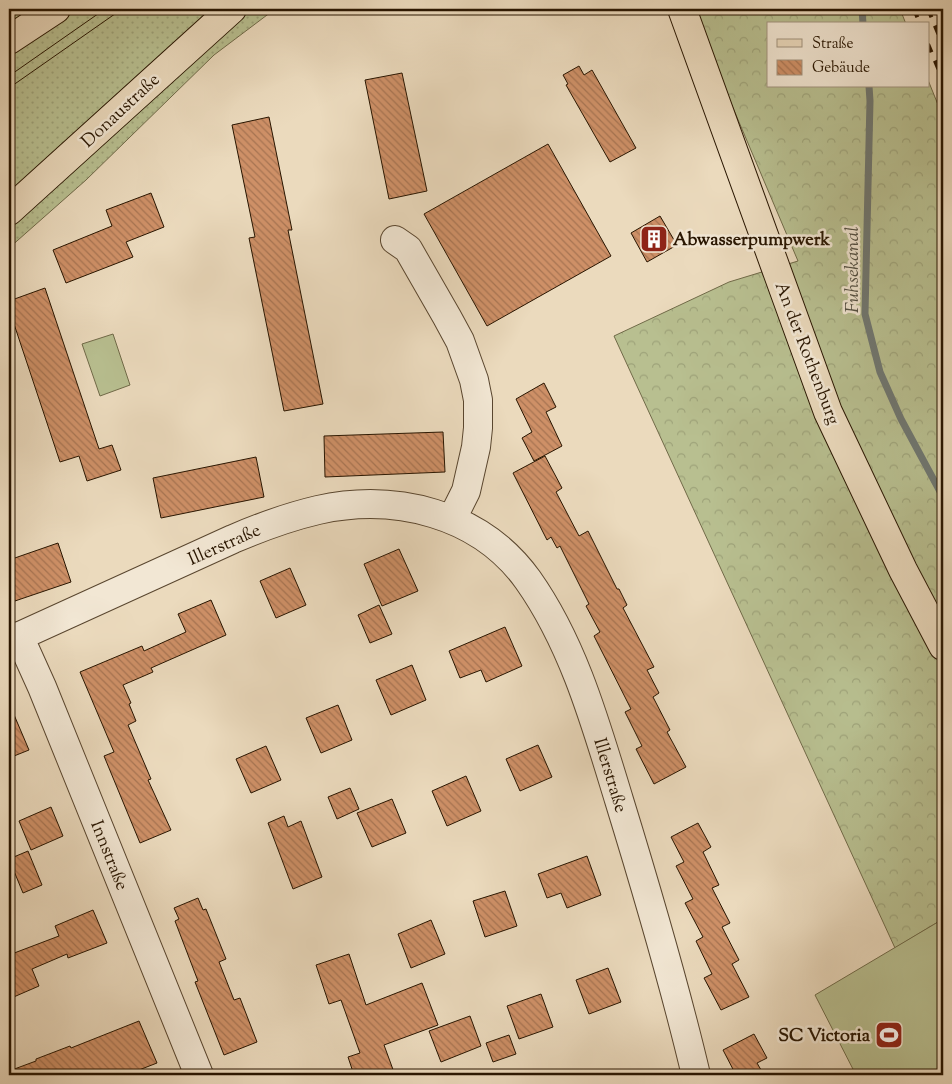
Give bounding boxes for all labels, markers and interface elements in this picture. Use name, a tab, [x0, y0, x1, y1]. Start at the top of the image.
legend	[767, 22, 930, 88]
text: Straße	[812, 34, 854, 55]
text: Gebäude	[812, 58, 870, 79]
street label: Donaustraße	[76, 68, 167, 155]
building icon: Abwasserpumpwerk	[639, 224, 669, 254]
water label: Fuhsekanal	[840, 227, 867, 313]
place label: Abwasserpumpwerk	[673, 228, 830, 254]
street label: An der Rothenburg	[767, 278, 845, 429]
street label: Illerstraße	[184, 518, 265, 573]
street label: Illerstraße	[585, 735, 633, 816]
street label: Innstraße	[82, 817, 134, 895]
sports icon: SC Victoria	[874, 1020, 904, 1050]
place label: SC Victoria	[778, 1024, 871, 1050]

